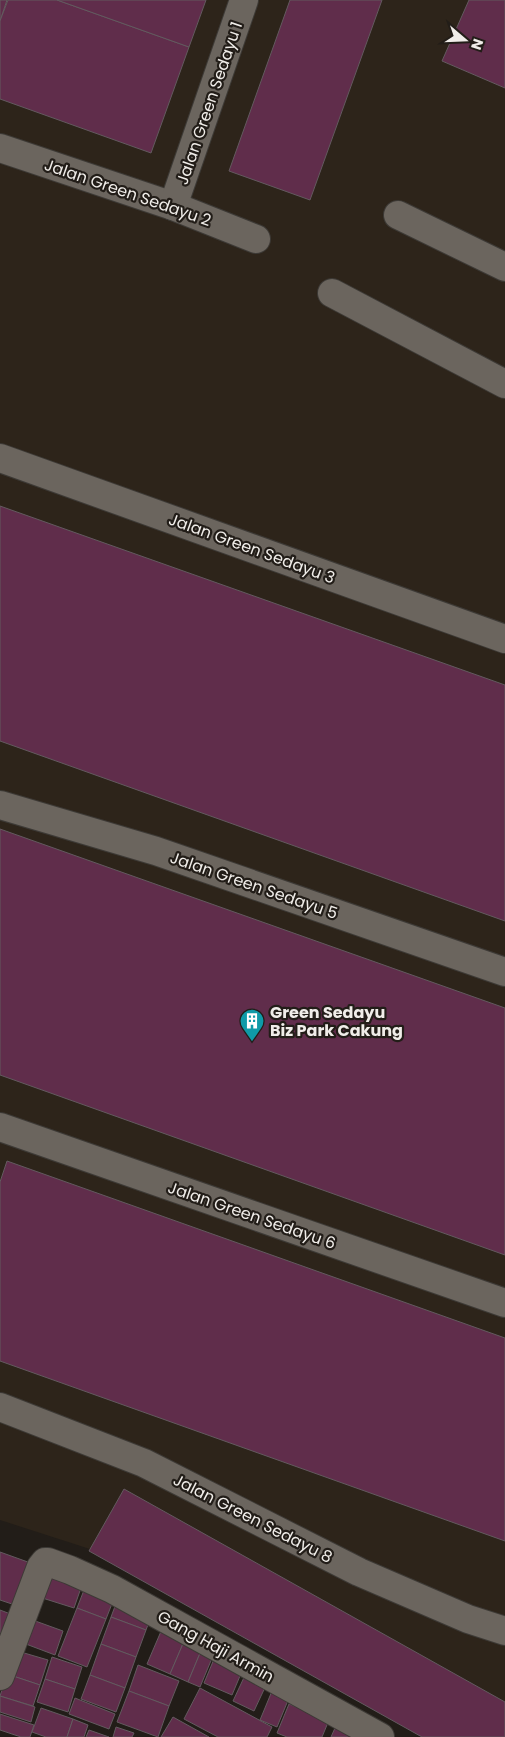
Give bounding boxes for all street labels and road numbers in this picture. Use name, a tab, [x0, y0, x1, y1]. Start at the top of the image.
street label: Jalan Green Sedayu 1	[171, 19, 248, 188]
street label: Jalan Green Sedayu 2	[41, 153, 214, 232]
street label: Jalan Green Sedayu 3	[166, 508, 338, 589]
street label: Jalan Green Sedayu 5	[167, 846, 341, 925]
street label: Jalan Green Sedayu 6	[165, 1176, 339, 1255]
street label: Jalan Green Sedayu 8	[169, 1468, 336, 1569]
street label: Gang Haji Armin	[153, 1605, 278, 1688]

